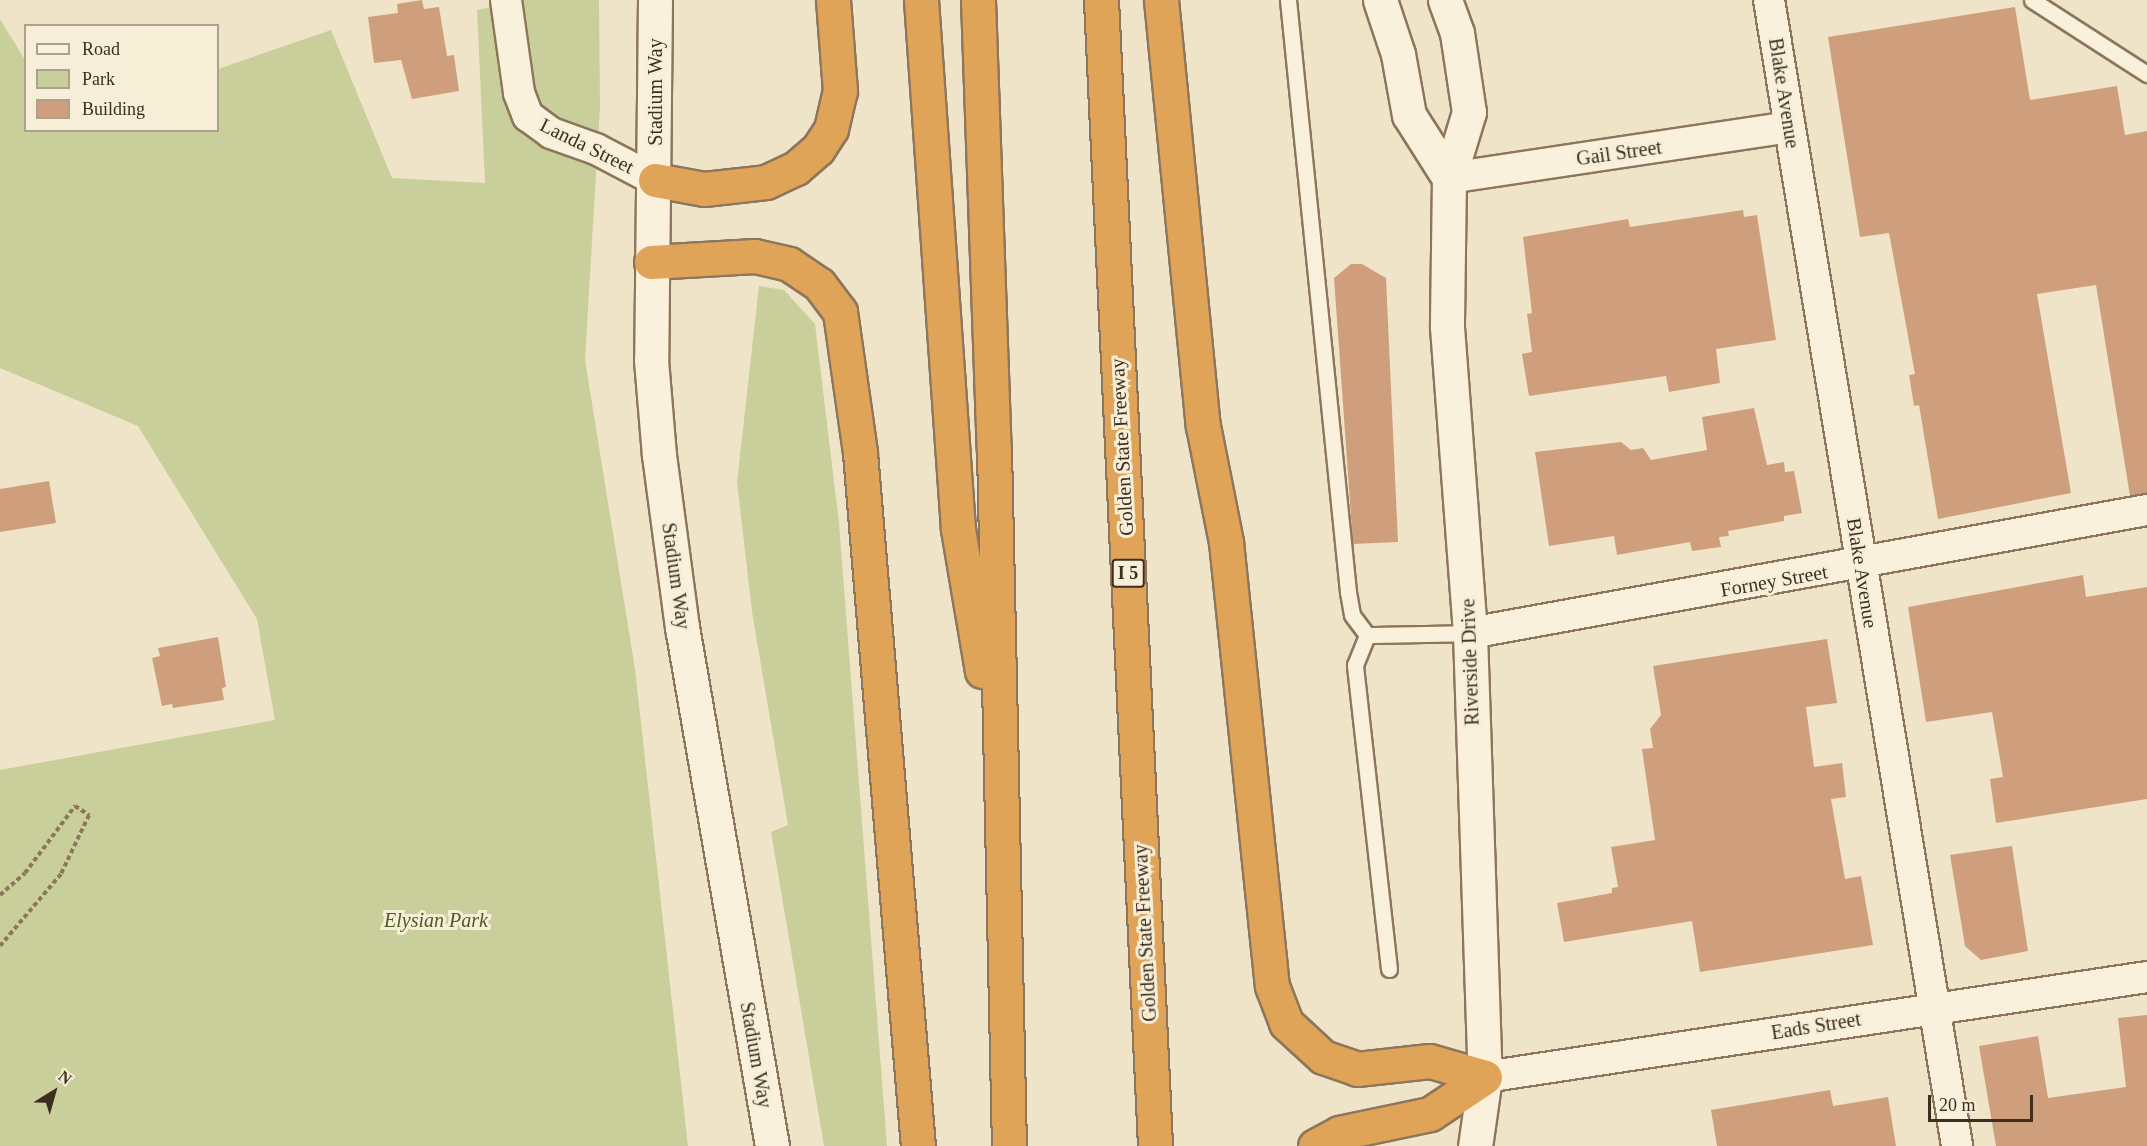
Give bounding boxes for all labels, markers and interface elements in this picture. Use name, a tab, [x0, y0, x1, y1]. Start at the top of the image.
legend	[24, 24, 219, 132]
street label: Blake Avenue	[1763, 36, 1805, 150]
street label: Stadium Way	[643, 38, 667, 146]
text: Road	[82, 39, 120, 59]
text: Park	[82, 69, 115, 89]
text: Building	[82, 99, 145, 119]
street label: Landa Street	[536, 113, 638, 179]
street label: Gail Street	[1575, 135, 1663, 171]
street label: Golden State Freeway	[1105, 358, 1139, 536]
street label: Blake Avenue	[1841, 516, 1883, 630]
street label: Stadium Way	[657, 521, 695, 631]
road number: I 5	[1112, 558, 1144, 588]
street label: Forney Street	[1719, 560, 1829, 602]
street label: Riverside Drive	[1456, 598, 1484, 726]
street label: Golden State Freeway	[1128, 844, 1162, 1022]
park label: Elysian Park	[384, 908, 488, 932]
street label: Stadium Way	[735, 1000, 777, 1110]
street label: Eads Street	[1769, 1007, 1863, 1045]
north arrow	[24, 1062, 84, 1122]
text: N	[55, 1067, 75, 1087]
scale bar	[1931, 1083, 2036, 1121]
text: 20 m	[1939, 1095, 1976, 1115]

